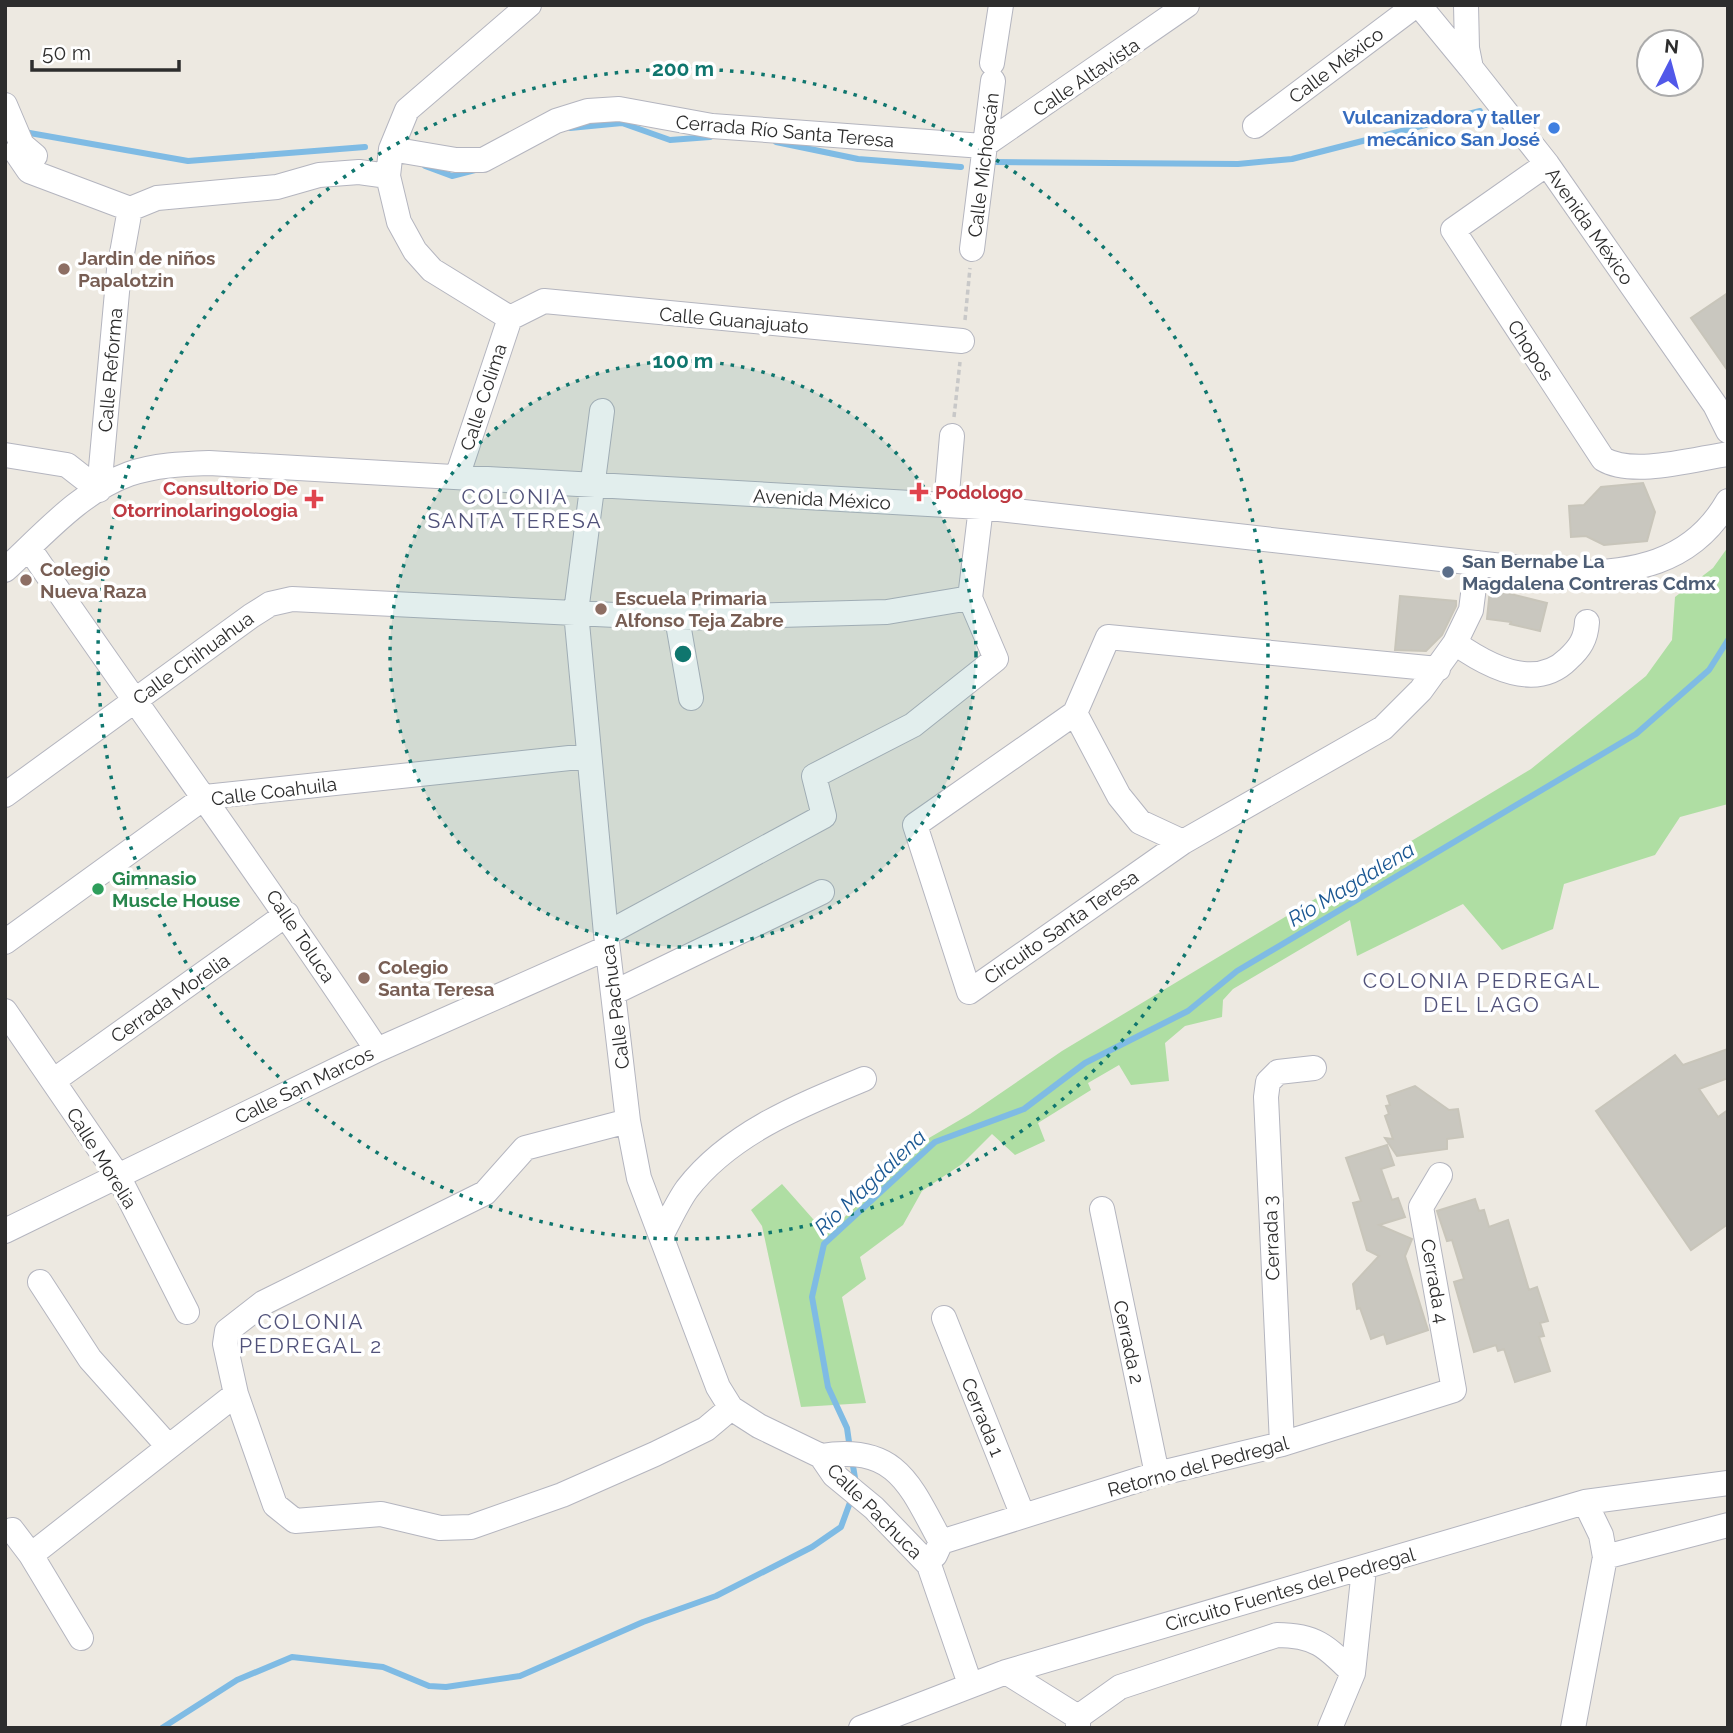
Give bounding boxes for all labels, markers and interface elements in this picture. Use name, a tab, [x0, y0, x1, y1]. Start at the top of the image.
street label: Calle México	[1285, 22, 1387, 108]
scale bar	[32, 28, 178, 72]
north arrow	[1635, 28, 1705, 98]
street label: Calle Altavista	[1029, 33, 1143, 121]
text: N	[1663, 34, 1680, 58]
text: 50 m	[42, 40, 91, 65]
text: 200 m	[652, 56, 714, 81]
street label: Calle Michoacán	[963, 91, 1003, 239]
place label: Vulcanizadora y taller mecánico San José	[1342, 106, 1541, 150]
street label: Cerrada Río Santa Teresa	[675, 110, 895, 152]
marker: Vulcanizadora y taller mecánico San José	[1546, 120, 1562, 136]
street label: Avenida México	[1541, 163, 1639, 289]
place label: Jardin de niños Papalotzin	[78, 247, 215, 291]
marker: Jardin de niños Papalotzin	[56, 261, 72, 277]
street label: Calle Guanajuato	[658, 303, 810, 337]
street label: Calle Reforma	[94, 307, 126, 433]
street label: Chopos	[1503, 316, 1559, 384]
street label: Calle Colima	[455, 341, 511, 453]
text: 100 m	[653, 348, 713, 373]
place label: Consultorio De Otorrinolaringologia	[113, 477, 298, 521]
place label: Podologo	[935, 481, 1023, 503]
marker: Podologo	[909, 482, 929, 502]
district label: COLONIA SANTA TERESA	[427, 484, 603, 533]
street label: Avenida México	[752, 484, 892, 514]
marker: Consultorio De Otorrinolaringologia	[304, 489, 324, 509]
place label: San Bernabe La Magdalena Contreras Cdmx	[1462, 550, 1717, 594]
place label: Colegio Nueva Raza	[40, 558, 147, 602]
marker: San Bernabe La Magdalena Contreras Cdmx	[1440, 564, 1456, 580]
marker: Colegio Nueva Raza	[18, 572, 34, 588]
place label: Escuela Primaria Alfonso Teja Zabre	[615, 587, 784, 631]
marker: Escuela Primaria Alfonso Teja Zabre	[593, 601, 609, 617]
street label: Calle Chihuahua	[129, 607, 257, 709]
centre of rings	[671, 642, 695, 666]
street label: Calle Coahuila	[210, 772, 338, 810]
water label: Río Magdalena	[1283, 836, 1419, 932]
street label: Circuito Santa Teresa	[980, 865, 1142, 989]
place label: Gimnasio Muscle House	[112, 867, 240, 911]
marker: Gimnasio Muscle House	[90, 881, 106, 897]
street label: Calle Toluca	[262, 885, 340, 987]
street label: Calle Pachuca	[596, 943, 634, 1071]
street label: Cerrada Morelia	[106, 949, 234, 1047]
place label: Colegio Santa Teresa	[378, 956, 494, 1000]
district label: COLONIA PEDREGAL DEL LAGO	[1363, 968, 1601, 1017]
marker: Colegio Santa Teresa	[356, 970, 372, 986]
street label: Calle San Marcos	[231, 1042, 377, 1128]
street label: Calle Morelia	[62, 1104, 142, 1212]
water label: Río Magdalena	[809, 1124, 931, 1240]
street label: Cerrada 3	[1259, 1195, 1283, 1281]
street label: Cerrada 4	[1417, 1237, 1453, 1325]
street label: Cerrada 2	[1109, 1298, 1149, 1386]
district label: COLONIA PEDREGAL 2	[239, 1309, 383, 1358]
street label: Cerrada 1	[957, 1374, 1009, 1460]
street label: Retorno del Pedregal	[1105, 1431, 1292, 1501]
street label: Calle Pachuca	[823, 1459, 927, 1563]
street label: Circuito Fuentes del Pedregal	[1163, 1543, 1418, 1635]

